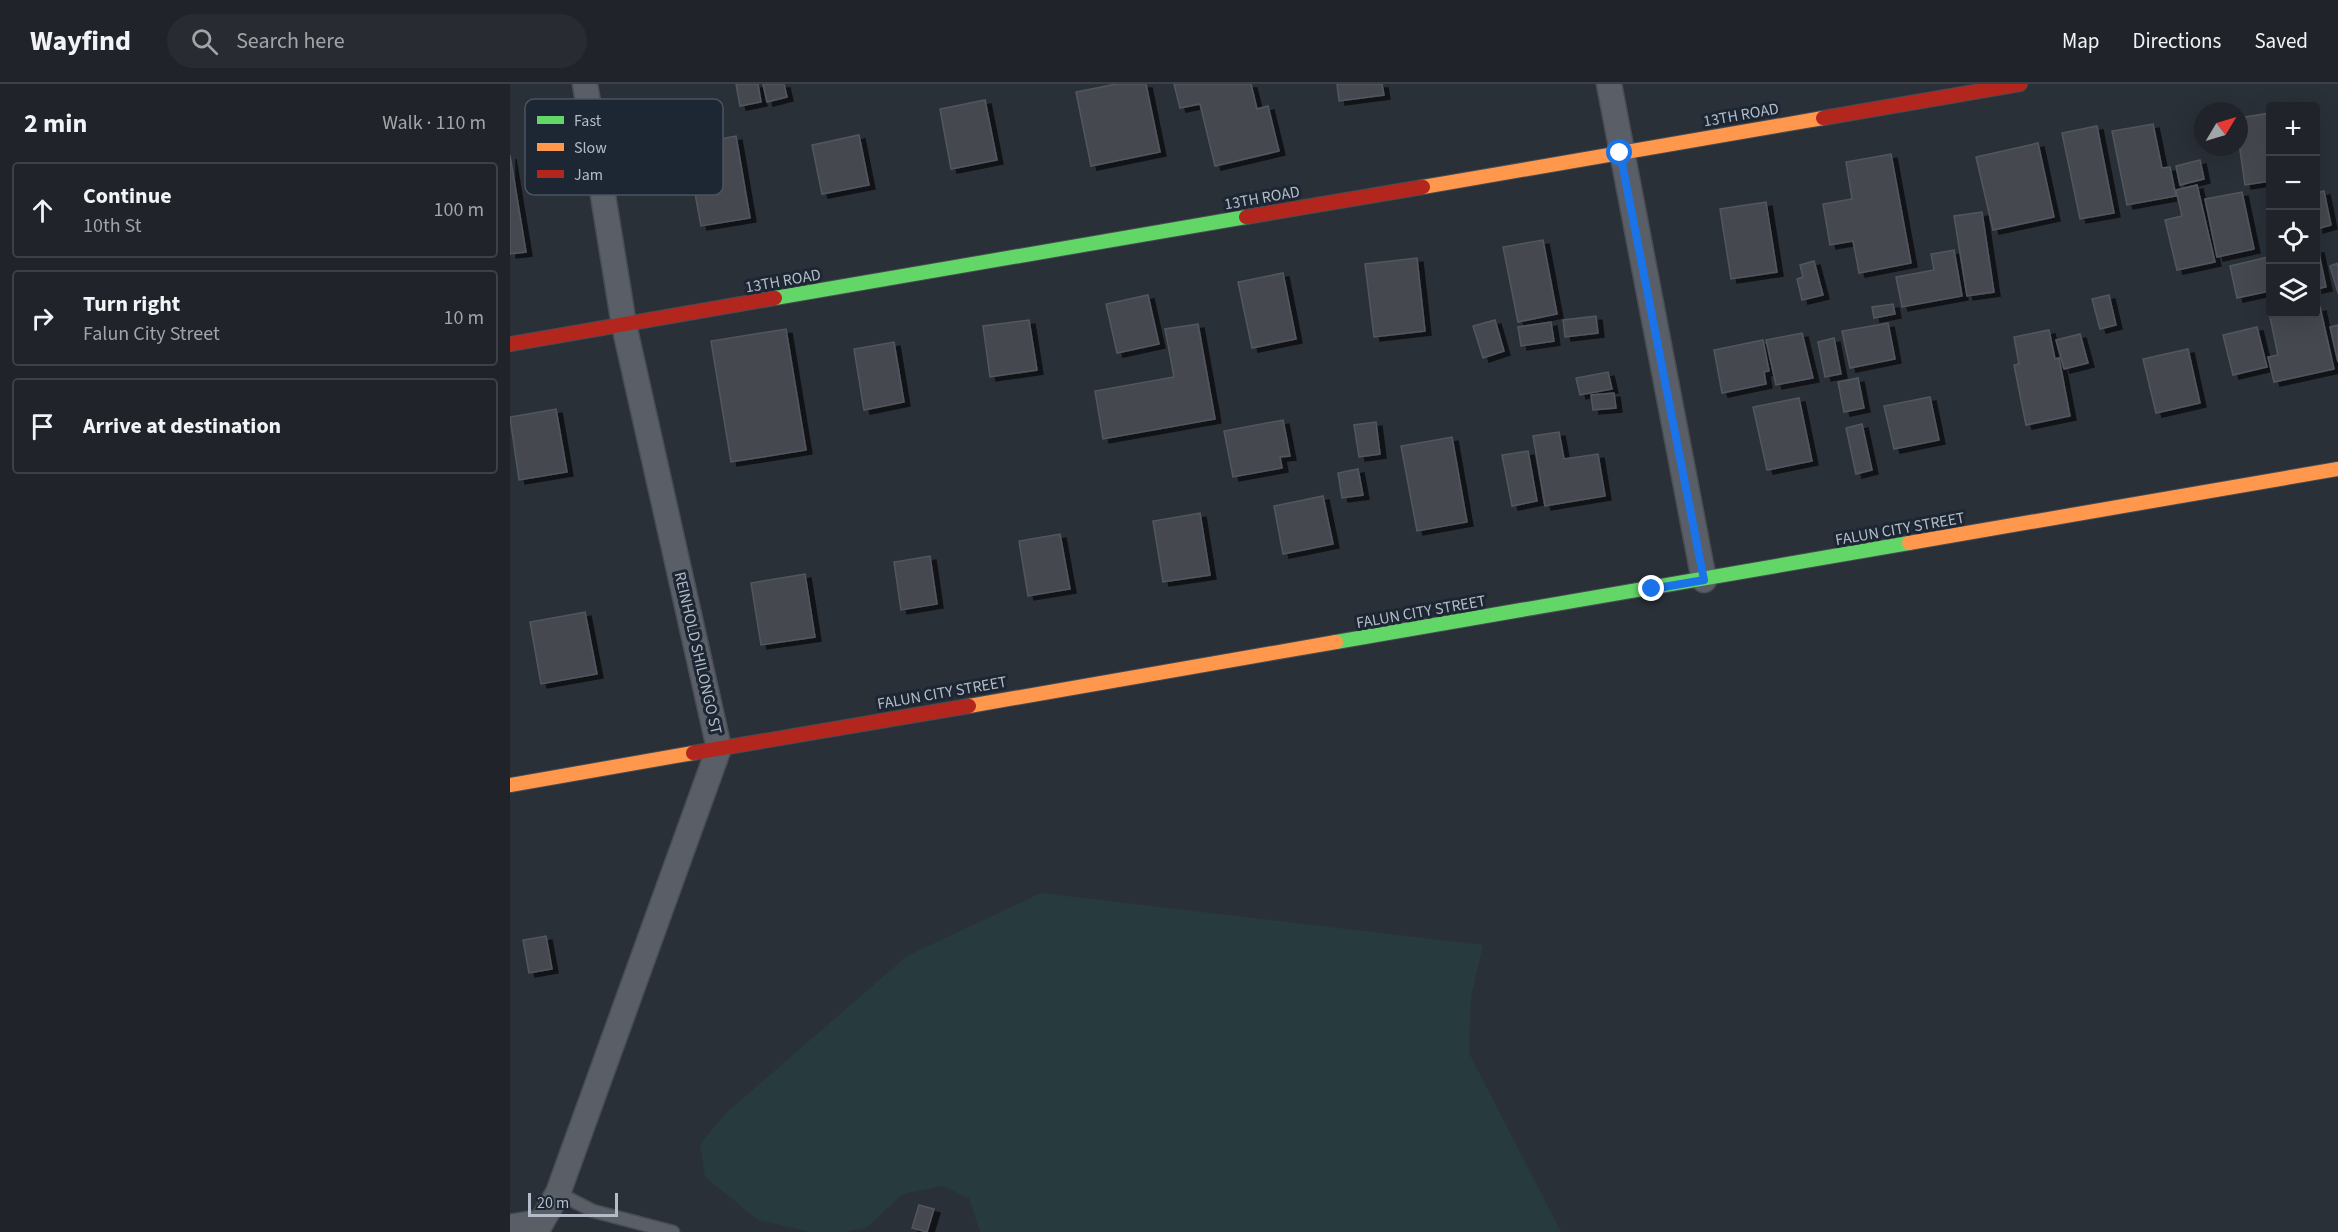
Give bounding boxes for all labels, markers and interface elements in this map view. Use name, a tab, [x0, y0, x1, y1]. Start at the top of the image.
search box	[167, 14, 587, 68]
text: Wayfind	[30, 21, 131, 61]
icon: search	[188, 25, 221, 58]
text: Search here	[236, 25, 345, 57]
text: Map	[2062, 26, 2100, 56]
text: Directions	[2133, 26, 2221, 56]
text: Saved	[2254, 26, 2308, 56]
street label: 13TH ROAD	[1702, 98, 1781, 132]
legend	[525, 99, 723, 195]
north arrow	[2194, 102, 2248, 156]
map controls	[2266, 102, 2320, 318]
button: +	[2266, 102, 2320, 156]
text: 2 min	[24, 105, 87, 142]
text: Walk · 110 m	[382, 109, 486, 137]
text: Fast	[574, 110, 602, 132]
text: Slow	[574, 137, 607, 159]
route start	[1606, 139, 1632, 165]
button: −	[2266, 156, 2320, 210]
text: Jam	[574, 164, 603, 186]
text: Continue	[83, 180, 172, 212]
street label: 13TH ROAD	[1223, 181, 1302, 215]
icon: ahead	[26, 194, 59, 227]
text: 100 m	[434, 196, 484, 224]
button: locate	[2266, 210, 2320, 264]
text: 10th St	[83, 212, 142, 240]
street label: 13TH ROAD	[744, 264, 823, 298]
button: layers	[2266, 264, 2320, 318]
text: Turn right	[83, 288, 180, 320]
icon: right	[26, 302, 59, 335]
text: 10 m	[444, 304, 484, 332]
text: Falun City Street	[83, 320, 220, 348]
icon: arrive	[26, 410, 59, 443]
text: Arrive at destination	[83, 410, 281, 442]
street label: FALUN CITY STREET	[1834, 507, 1967, 551]
street label: REINHOLD SHILONGO ST	[669, 570, 727, 737]
route end	[1638, 575, 1664, 601]
street label: FALUN CITY STREET	[1355, 590, 1488, 634]
street label: FALUN CITY STREET	[876, 671, 1009, 715]
scale bar	[528, 1190, 618, 1218]
text: 20 m	[537, 1192, 569, 1214]

